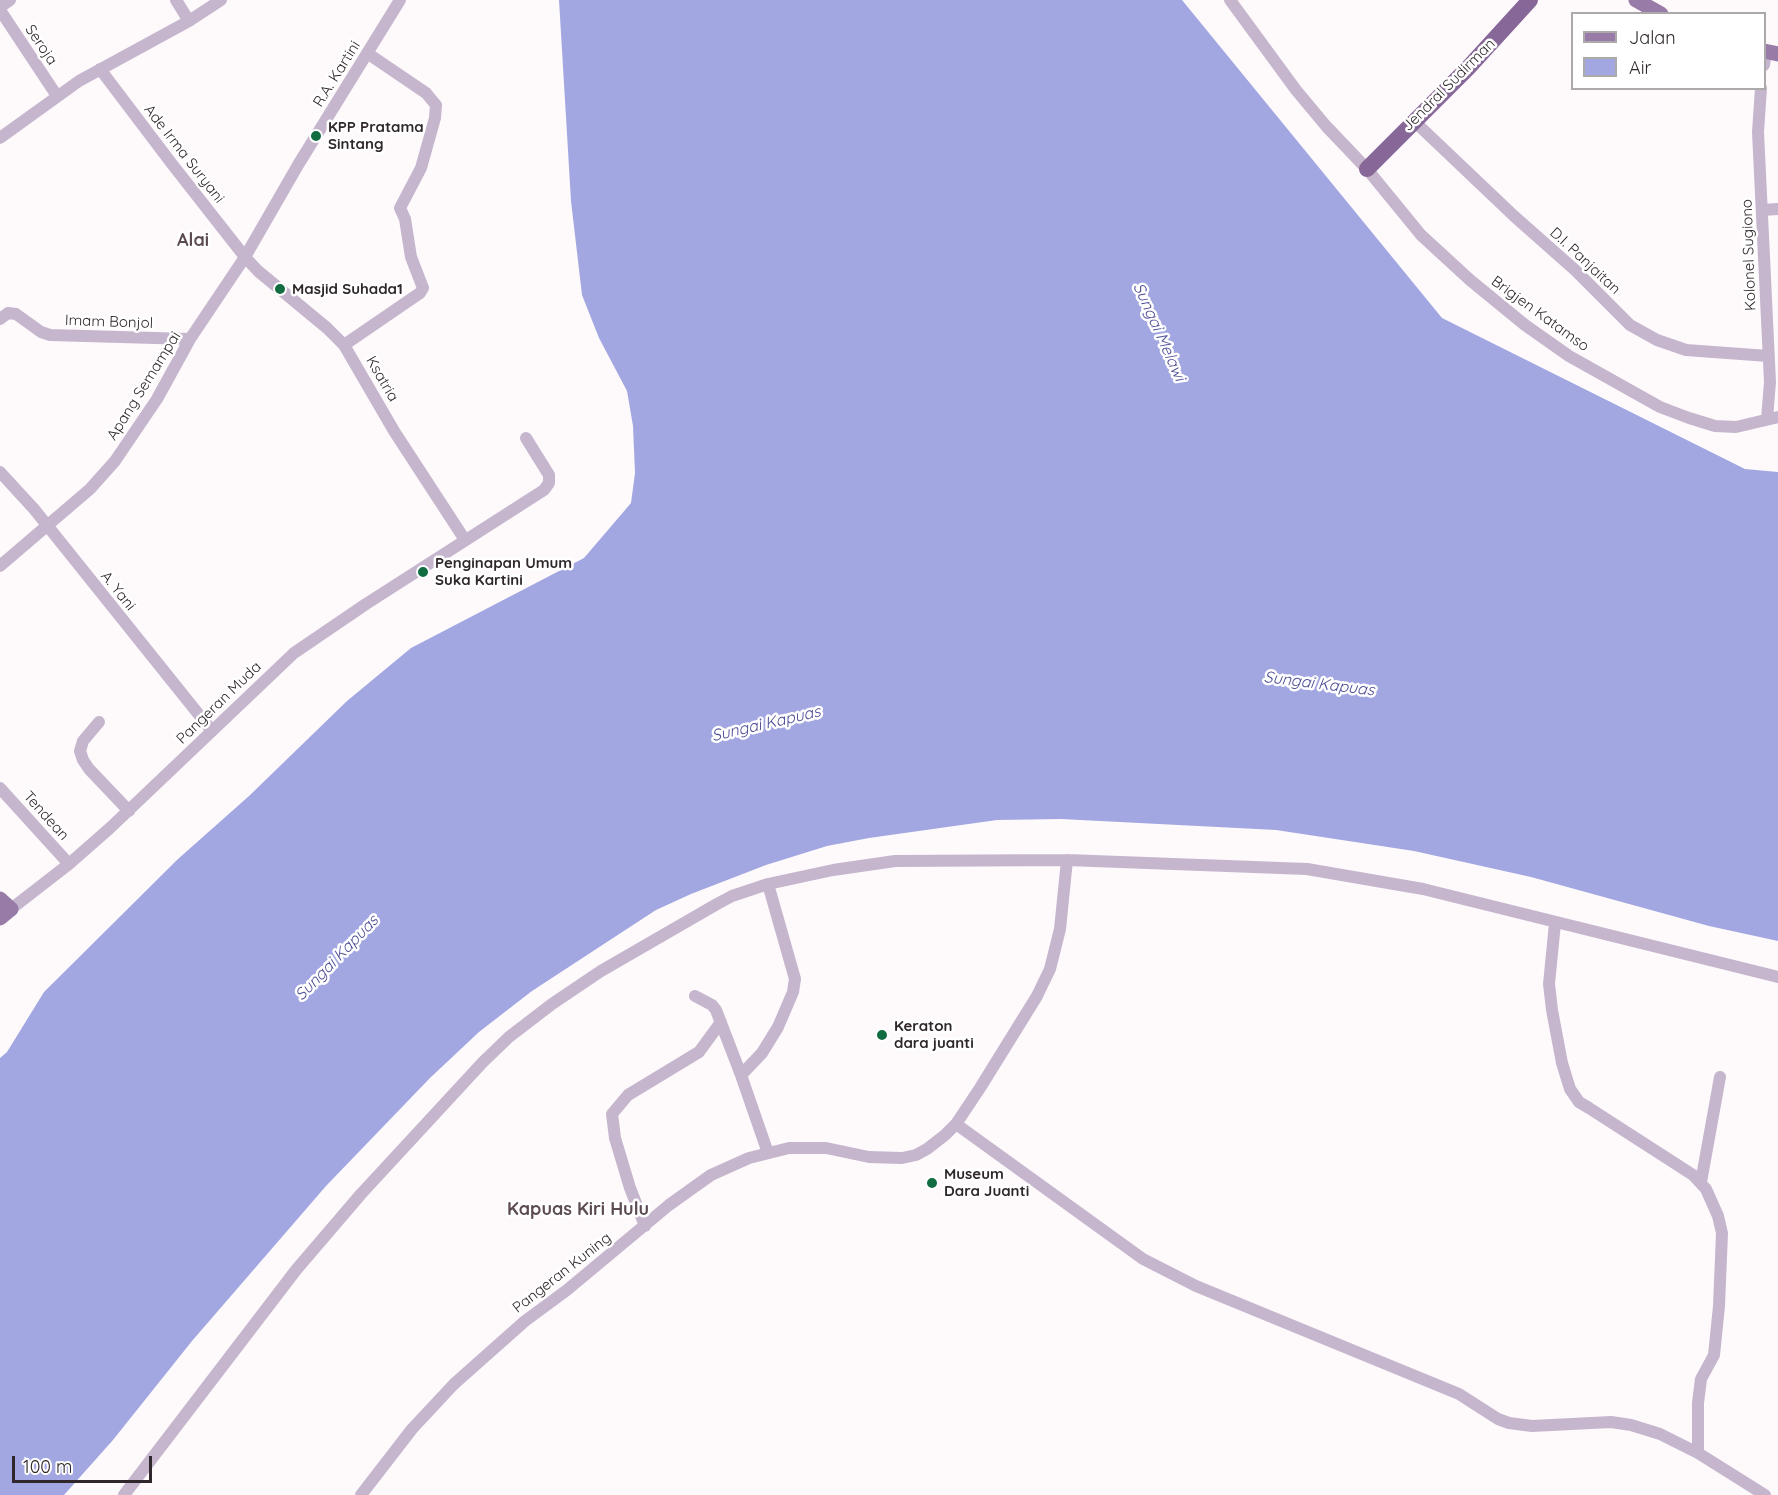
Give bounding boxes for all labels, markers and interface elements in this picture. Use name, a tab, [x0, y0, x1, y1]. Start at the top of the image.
legend	[1571, 12, 1766, 90]
street label: Seroja	[21, 22, 61, 68]
text: Jalan	[1629, 26, 1676, 49]
street label: Jendral Sudirman	[1399, 35, 1499, 135]
street label: R.A. Kartini	[310, 38, 364, 110]
text: Air	[1629, 56, 1651, 79]
street label: Ade Irma Suryani	[140, 101, 228, 207]
place label: KPP Pratama Sintang	[328, 118, 424, 153]
marker: KPP Pratama Sintang	[309, 129, 323, 143]
street label: Kolonel Sugiono	[1738, 199, 1760, 311]
street label: D.I. Panjaitan	[1546, 224, 1624, 298]
district label: Alai	[177, 230, 209, 252]
street label: Brigjen Katamso	[1487, 272, 1593, 356]
place label: Masjid Suhada1	[292, 280, 403, 298]
water label: Sungai Melawi	[1129, 280, 1189, 384]
marker: Masjid Suhada1	[273, 282, 287, 296]
street label: Imam Bonjol	[65, 311, 153, 333]
street label: Apang Semampai	[103, 328, 185, 444]
street label: Ksatria	[362, 353, 402, 405]
place label: Penginapan Umum Suka Kartini	[435, 554, 572, 589]
marker: Penginapan Umum Suka Kartini	[416, 565, 430, 579]
street label: A. Yani	[97, 568, 139, 614]
street label: Pangeran Muda	[173, 658, 265, 748]
water label: Sungai Kapuas	[1263, 668, 1375, 700]
water label: Sungai Kapuas	[710, 702, 822, 746]
street label: Tendean	[19, 788, 73, 844]
water label: Sungai Kapuas	[291, 911, 383, 1005]
place label: Keraton dara juanti	[894, 1017, 974, 1052]
marker: Keraton dara juanti	[875, 1028, 889, 1042]
place label: Museum Dara Juanti	[944, 1165, 1029, 1200]
marker: Museum Dara Juanti	[925, 1176, 939, 1190]
district label: Kapuas Kiri Hulu	[507, 1199, 649, 1221]
street label: Pangeran Kuning	[509, 1229, 615, 1317]
scale bar	[15, 1444, 154, 1482]
text: 100 m	[23, 1455, 72, 1478]

